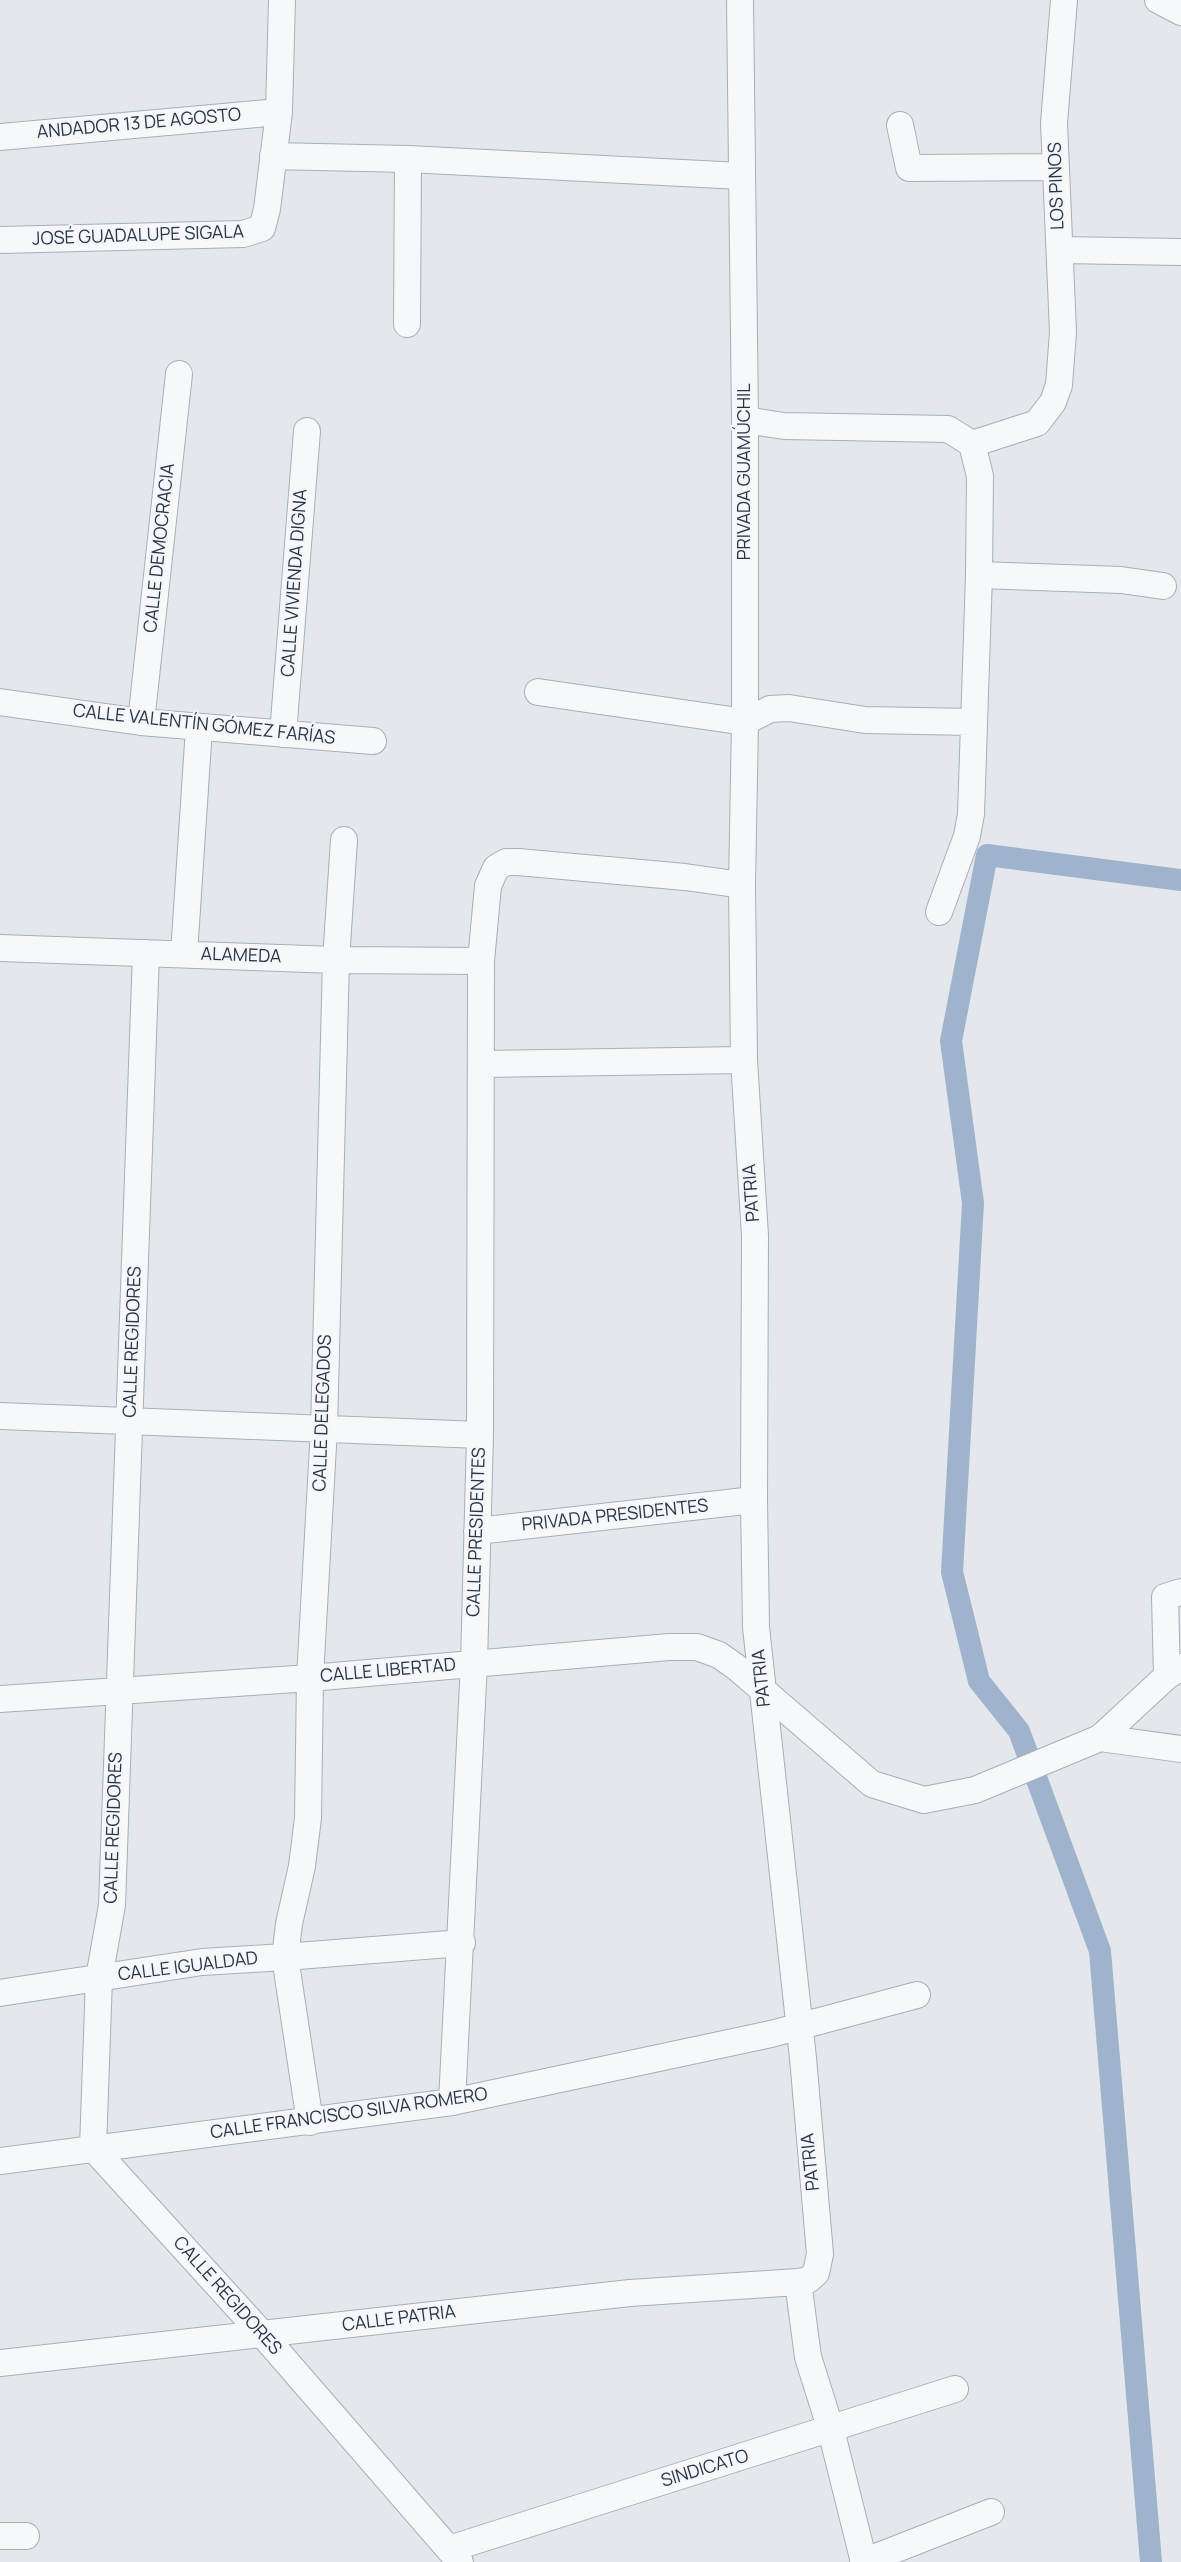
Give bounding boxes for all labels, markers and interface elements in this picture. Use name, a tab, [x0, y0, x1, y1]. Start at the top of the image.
street label: ANDADOR 13 DE AGOSTO	[36, 104, 242, 144]
street label: LOS PINOS	[1045, 142, 1069, 230]
street label: JOSÉ GUADALUPE SIGALA	[32, 222, 244, 250]
street label: PRIVADA GUAMÚCHIL	[734, 384, 756, 560]
street label: CALLE DEMOCRACIA	[140, 462, 180, 634]
street label: CALLE VIVIENDA DIGNA	[278, 488, 312, 678]
street label: CALLE VALENTÍN GÓMEZ FARÍAS	[72, 700, 336, 750]
street label: ALAMEDA	[200, 944, 282, 968]
street label: PATRIA	[739, 1163, 765, 1223]
street label: CALLE REGIDORES	[120, 1266, 146, 1418]
street label: CALLE DELEGADOS	[309, 1334, 337, 1492]
street label: CALLE PRESIDENTES	[463, 1447, 491, 1617]
street label: PRIVADA PRESIDENTES	[521, 1495, 709, 1537]
street label: PATRIA	[748, 1648, 776, 1708]
street label: CALLE LIBERTAD	[319, 1654, 457, 1688]
street label: CALLE REGIDORES	[101, 1752, 127, 1904]
street label: CALLE IGUALDAD	[117, 1948, 259, 1986]
street label: CALLE FRANCISCO SILVA ROMERO	[209, 2084, 489, 2144]
street label: PATRIA	[797, 2132, 825, 2192]
street label: CALLE REGIDORES	[168, 2232, 286, 2360]
street label: CALLE PATRIA	[341, 2301, 457, 2337]
street label: SINDICATO	[659, 2445, 751, 2493]

